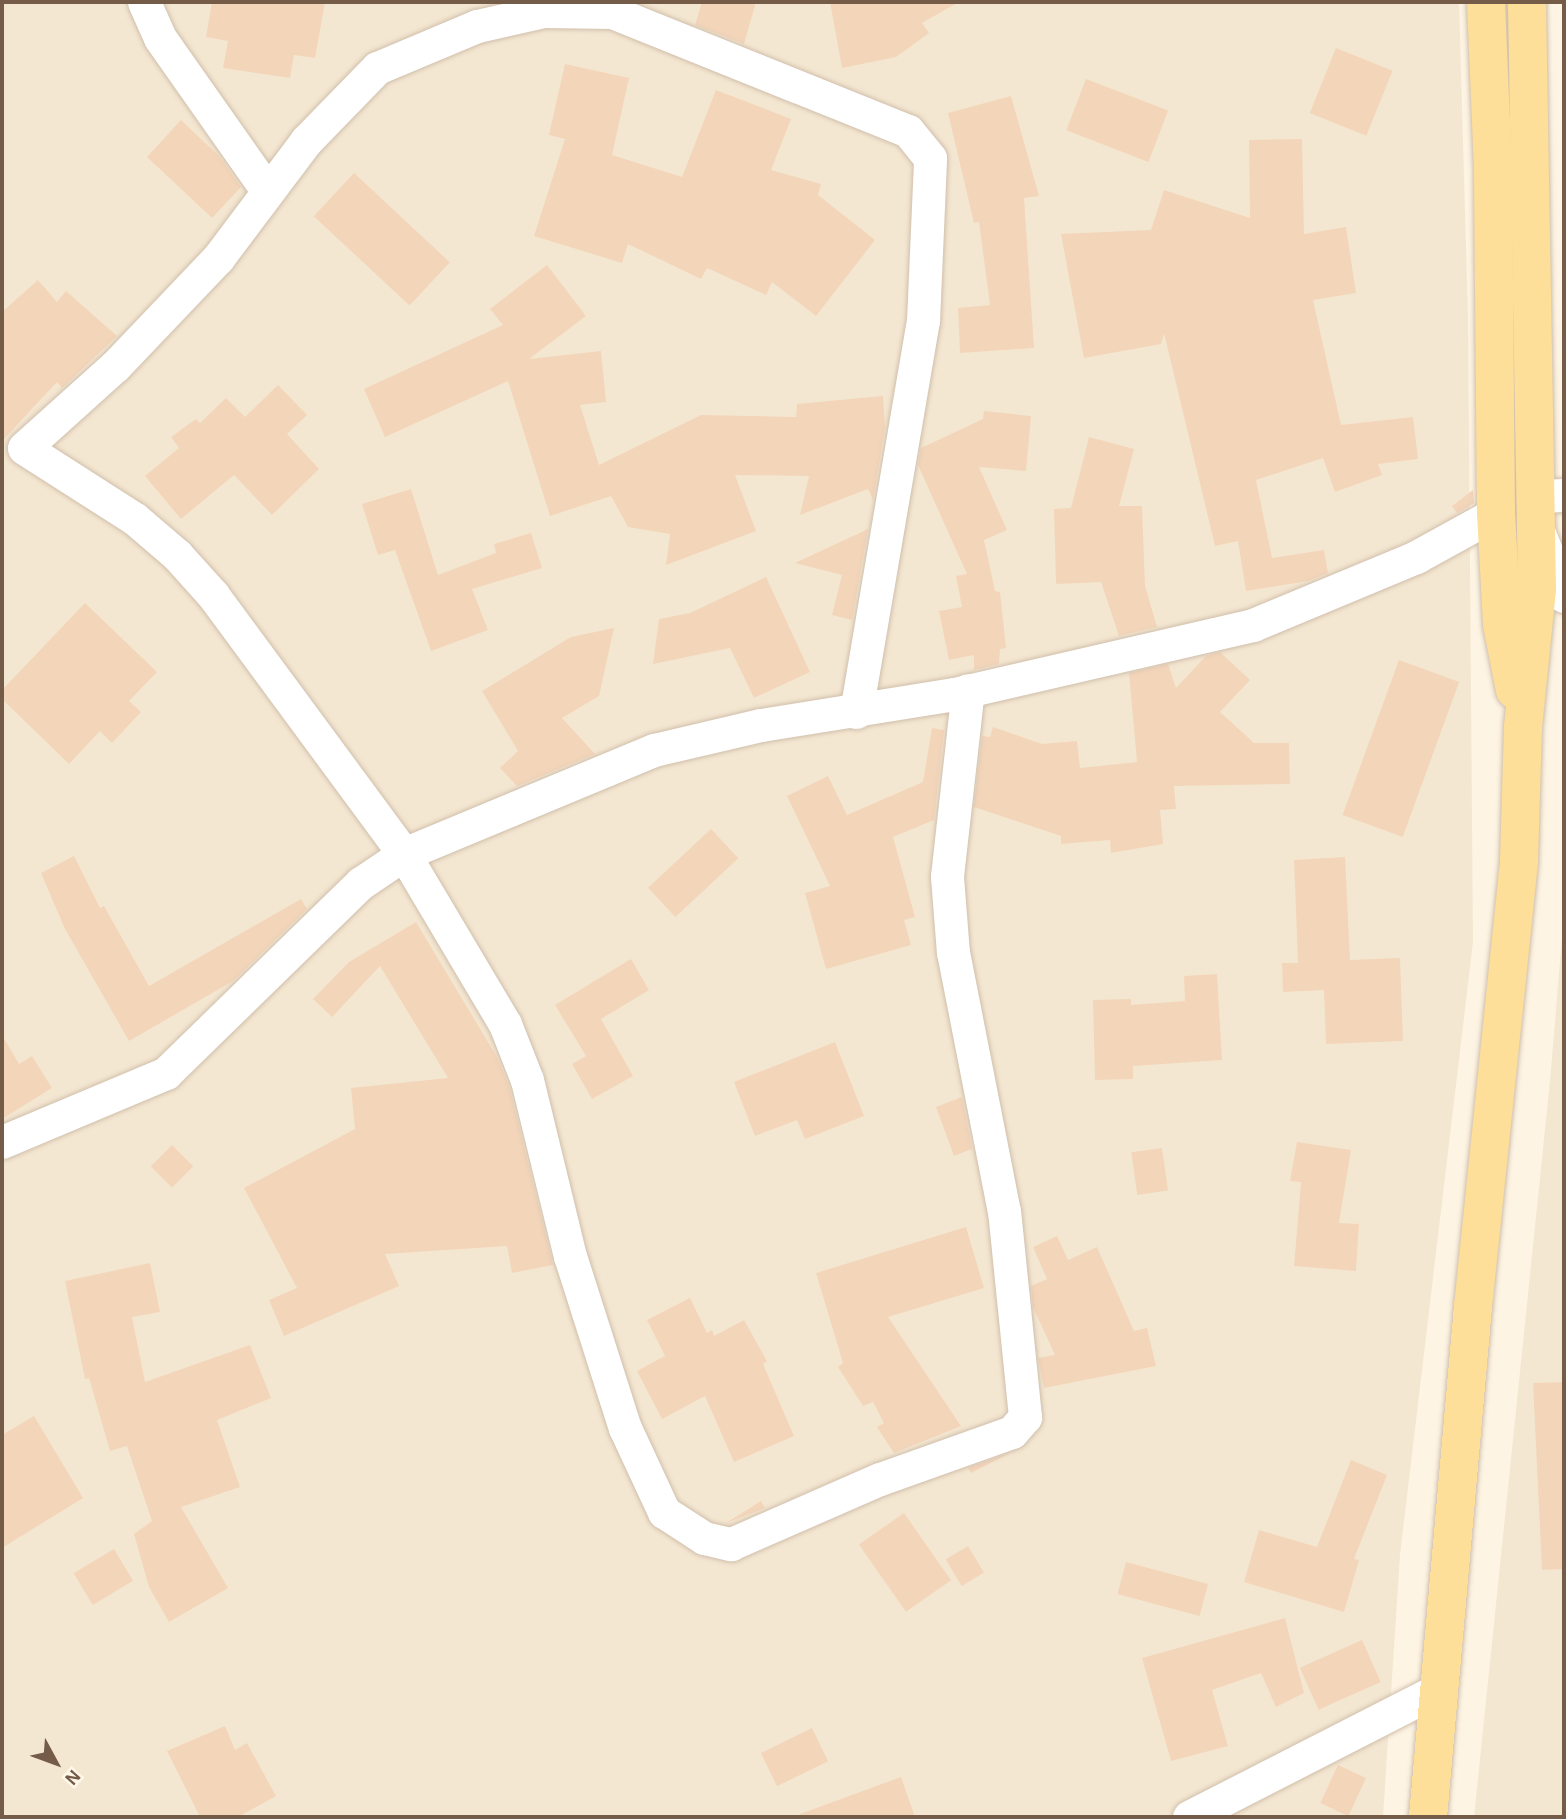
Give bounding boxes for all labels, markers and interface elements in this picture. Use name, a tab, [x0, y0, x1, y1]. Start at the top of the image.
north arrow	[21, 1728, 91, 1798]
text: N	[61, 1766, 84, 1788]

